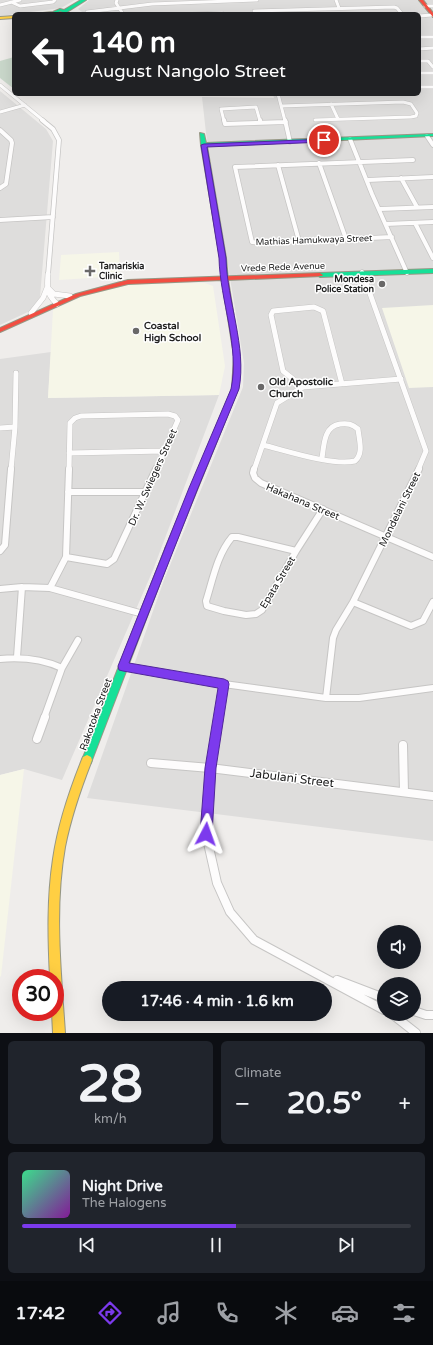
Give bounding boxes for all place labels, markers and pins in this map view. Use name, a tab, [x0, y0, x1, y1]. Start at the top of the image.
pin	[307, 123, 341, 157]
place label: Tamariskia Clinic	[98, 261, 144, 282]
marker: Tamariskia Clinic	[84, 265, 96, 277]
place label: Mondesa Police Station	[316, 274, 374, 295]
marker: Mondesa Police Station	[377, 279, 387, 289]
place label: Coastal High School	[144, 320, 201, 344]
marker: Coastal High School	[131, 326, 141, 336]
place label: Old Apostolic Church	[269, 376, 334, 400]
marker: Old Apostolic Church	[256, 382, 266, 392]

